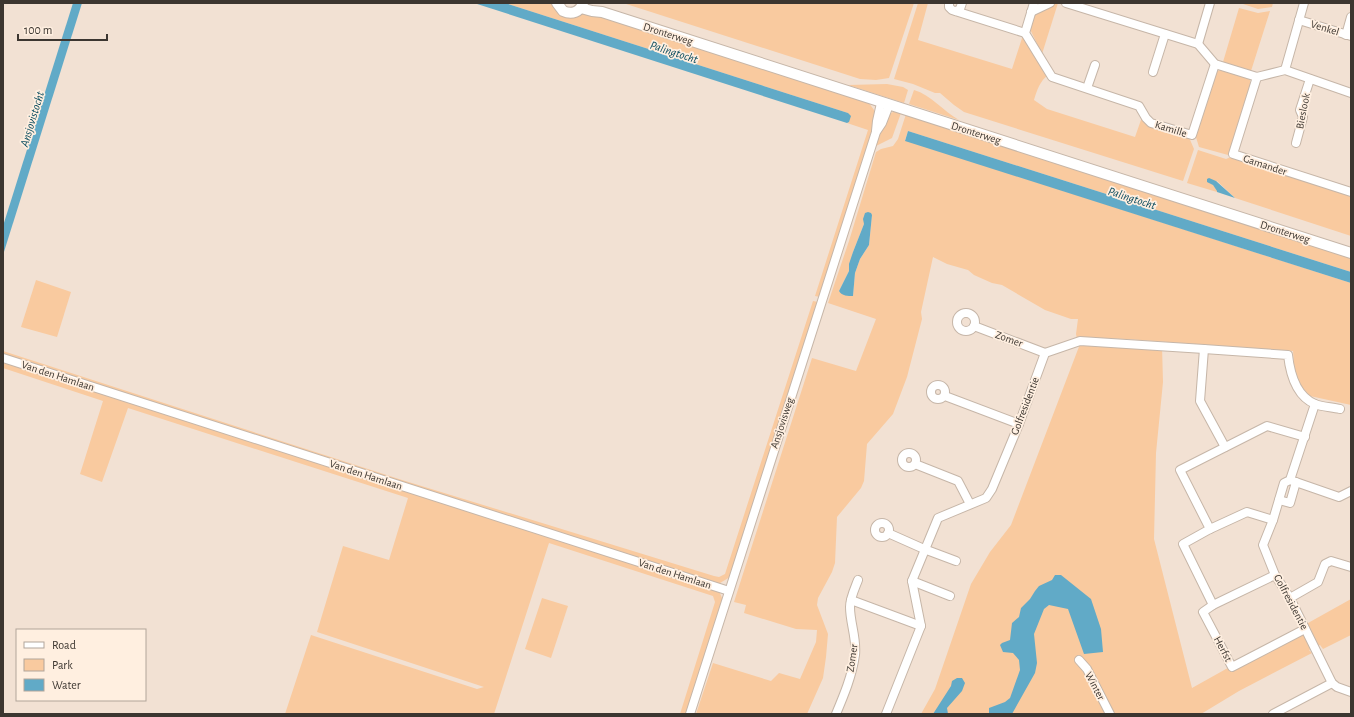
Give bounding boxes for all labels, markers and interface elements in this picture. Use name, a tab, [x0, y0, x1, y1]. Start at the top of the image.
scale bar	[18, 16, 107, 42]
street label: Venkel	[1309, 18, 1341, 38]
street label: Dronterweg	[642, 21, 695, 47]
text: 100 m	[24, 24, 52, 36]
water label: Palingtocht	[649, 39, 699, 65]
water label: Ansjovistocht	[18, 90, 47, 149]
street label: Bieslook	[1294, 92, 1312, 130]
street label: Kamille	[1154, 119, 1188, 139]
street label: Dronterweg	[950, 120, 1003, 146]
street label: Gamander	[1242, 153, 1289, 177]
water label: Palingtocht	[1107, 185, 1157, 211]
street label: Dronterweg	[1259, 219, 1312, 245]
street label: Zomer	[994, 329, 1025, 349]
street label: Van den Hamlaan	[20, 359, 96, 393]
street label: Golfresidentie	[1009, 376, 1041, 436]
street label: Ansjovisweg	[769, 395, 796, 450]
street label: Van den Hamlaan	[328, 458, 404, 492]
street label: Van den Hamlaan	[637, 557, 713, 591]
street label: Golfresidentie	[1272, 573, 1310, 631]
legend	[16, 629, 146, 701]
street label: Herfst	[1212, 635, 1234, 664]
text: Road	[52, 639, 76, 651]
street label: Zomer	[845, 643, 859, 673]
text: Park	[52, 659, 73, 671]
street label: Winter	[1083, 670, 1107, 702]
text: Water	[52, 679, 81, 691]

